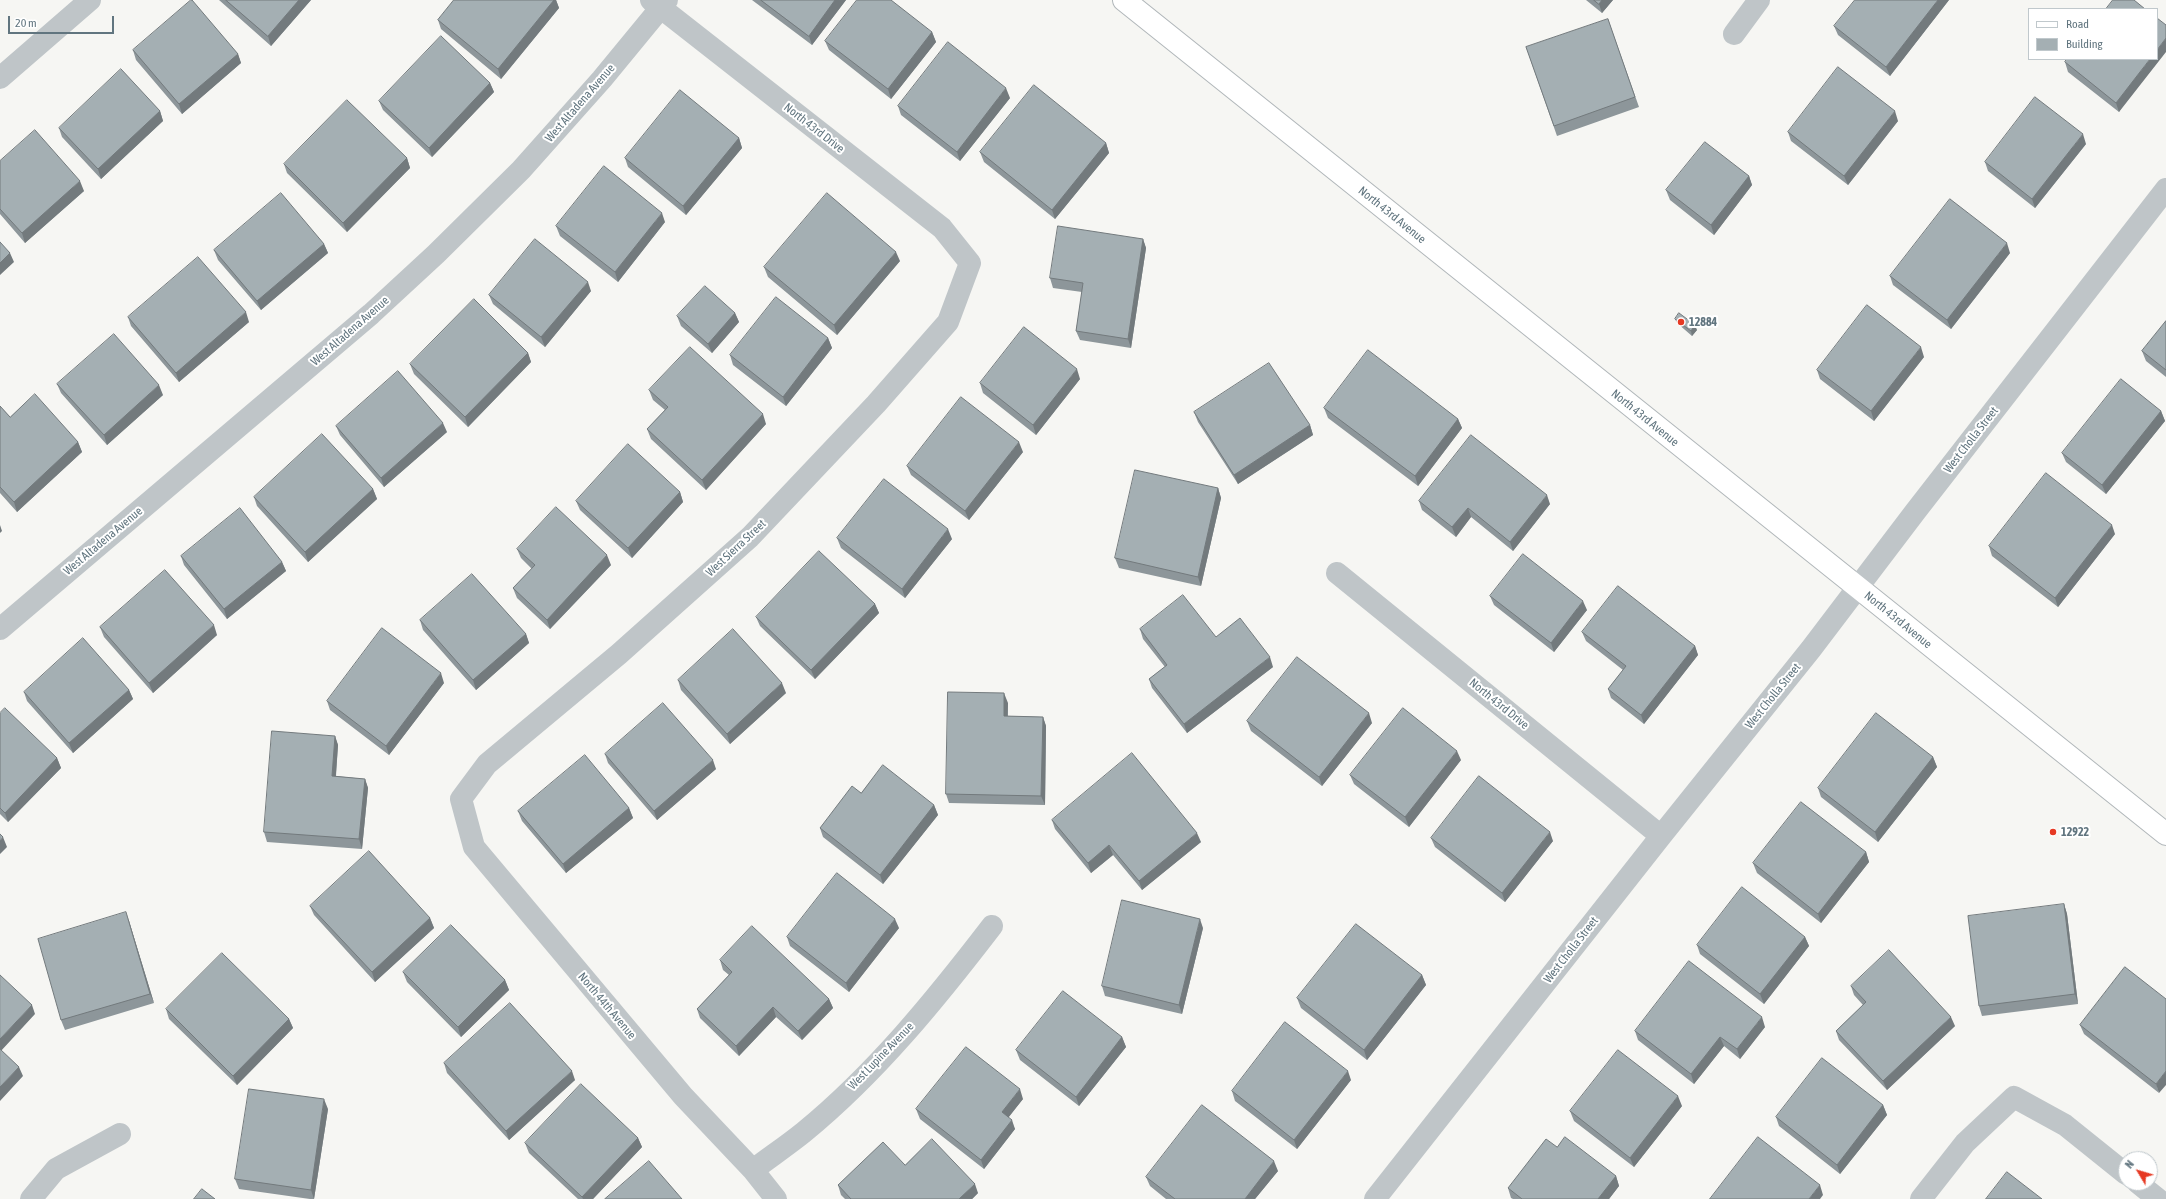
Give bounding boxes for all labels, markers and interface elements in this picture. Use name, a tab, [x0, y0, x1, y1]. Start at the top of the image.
scale bar	[10, 8, 116, 34]
legend	[2028, 8, 2158, 60]
text: 20 m	[15, 16, 37, 30]
text: Road	[2066, 17, 2089, 31]
text: Building	[2066, 37, 2103, 51]
street label: West Altadena Avenue	[542, 61, 618, 145]
street label: North 43rd Drive	[781, 100, 847, 156]
street label: North 43rd Avenue	[1355, 183, 1429, 247]
street label: West Altadena Avenue	[308, 293, 392, 369]
place label: 12884	[1689, 315, 1717, 329]
marker: 12884	[1676, 317, 1686, 327]
street label: North 43rd Avenue	[1608, 386, 1682, 450]
street label: West Cholla Street	[1941, 404, 2001, 476]
street label: West Altadena Avenue	[61, 504, 145, 578]
street label: West Sierra Street	[703, 517, 769, 579]
street label: North 43rd Avenue	[1861, 588, 1935, 652]
street label: West Cholla Street	[1742, 660, 1804, 732]
street label: North 43rd Drive	[1466, 676, 1532, 732]
place label: 12922	[2061, 825, 2089, 839]
marker: 12922	[2048, 827, 2058, 837]
street label: West Cholla Street	[1541, 914, 1601, 986]
street label: North 44th Avenue	[575, 970, 639, 1042]
street label: West Lupine Avenue	[845, 1019, 917, 1093]
north arrow	[2118, 1151, 2158, 1191]
text: N	[2123, 1158, 2136, 1170]

